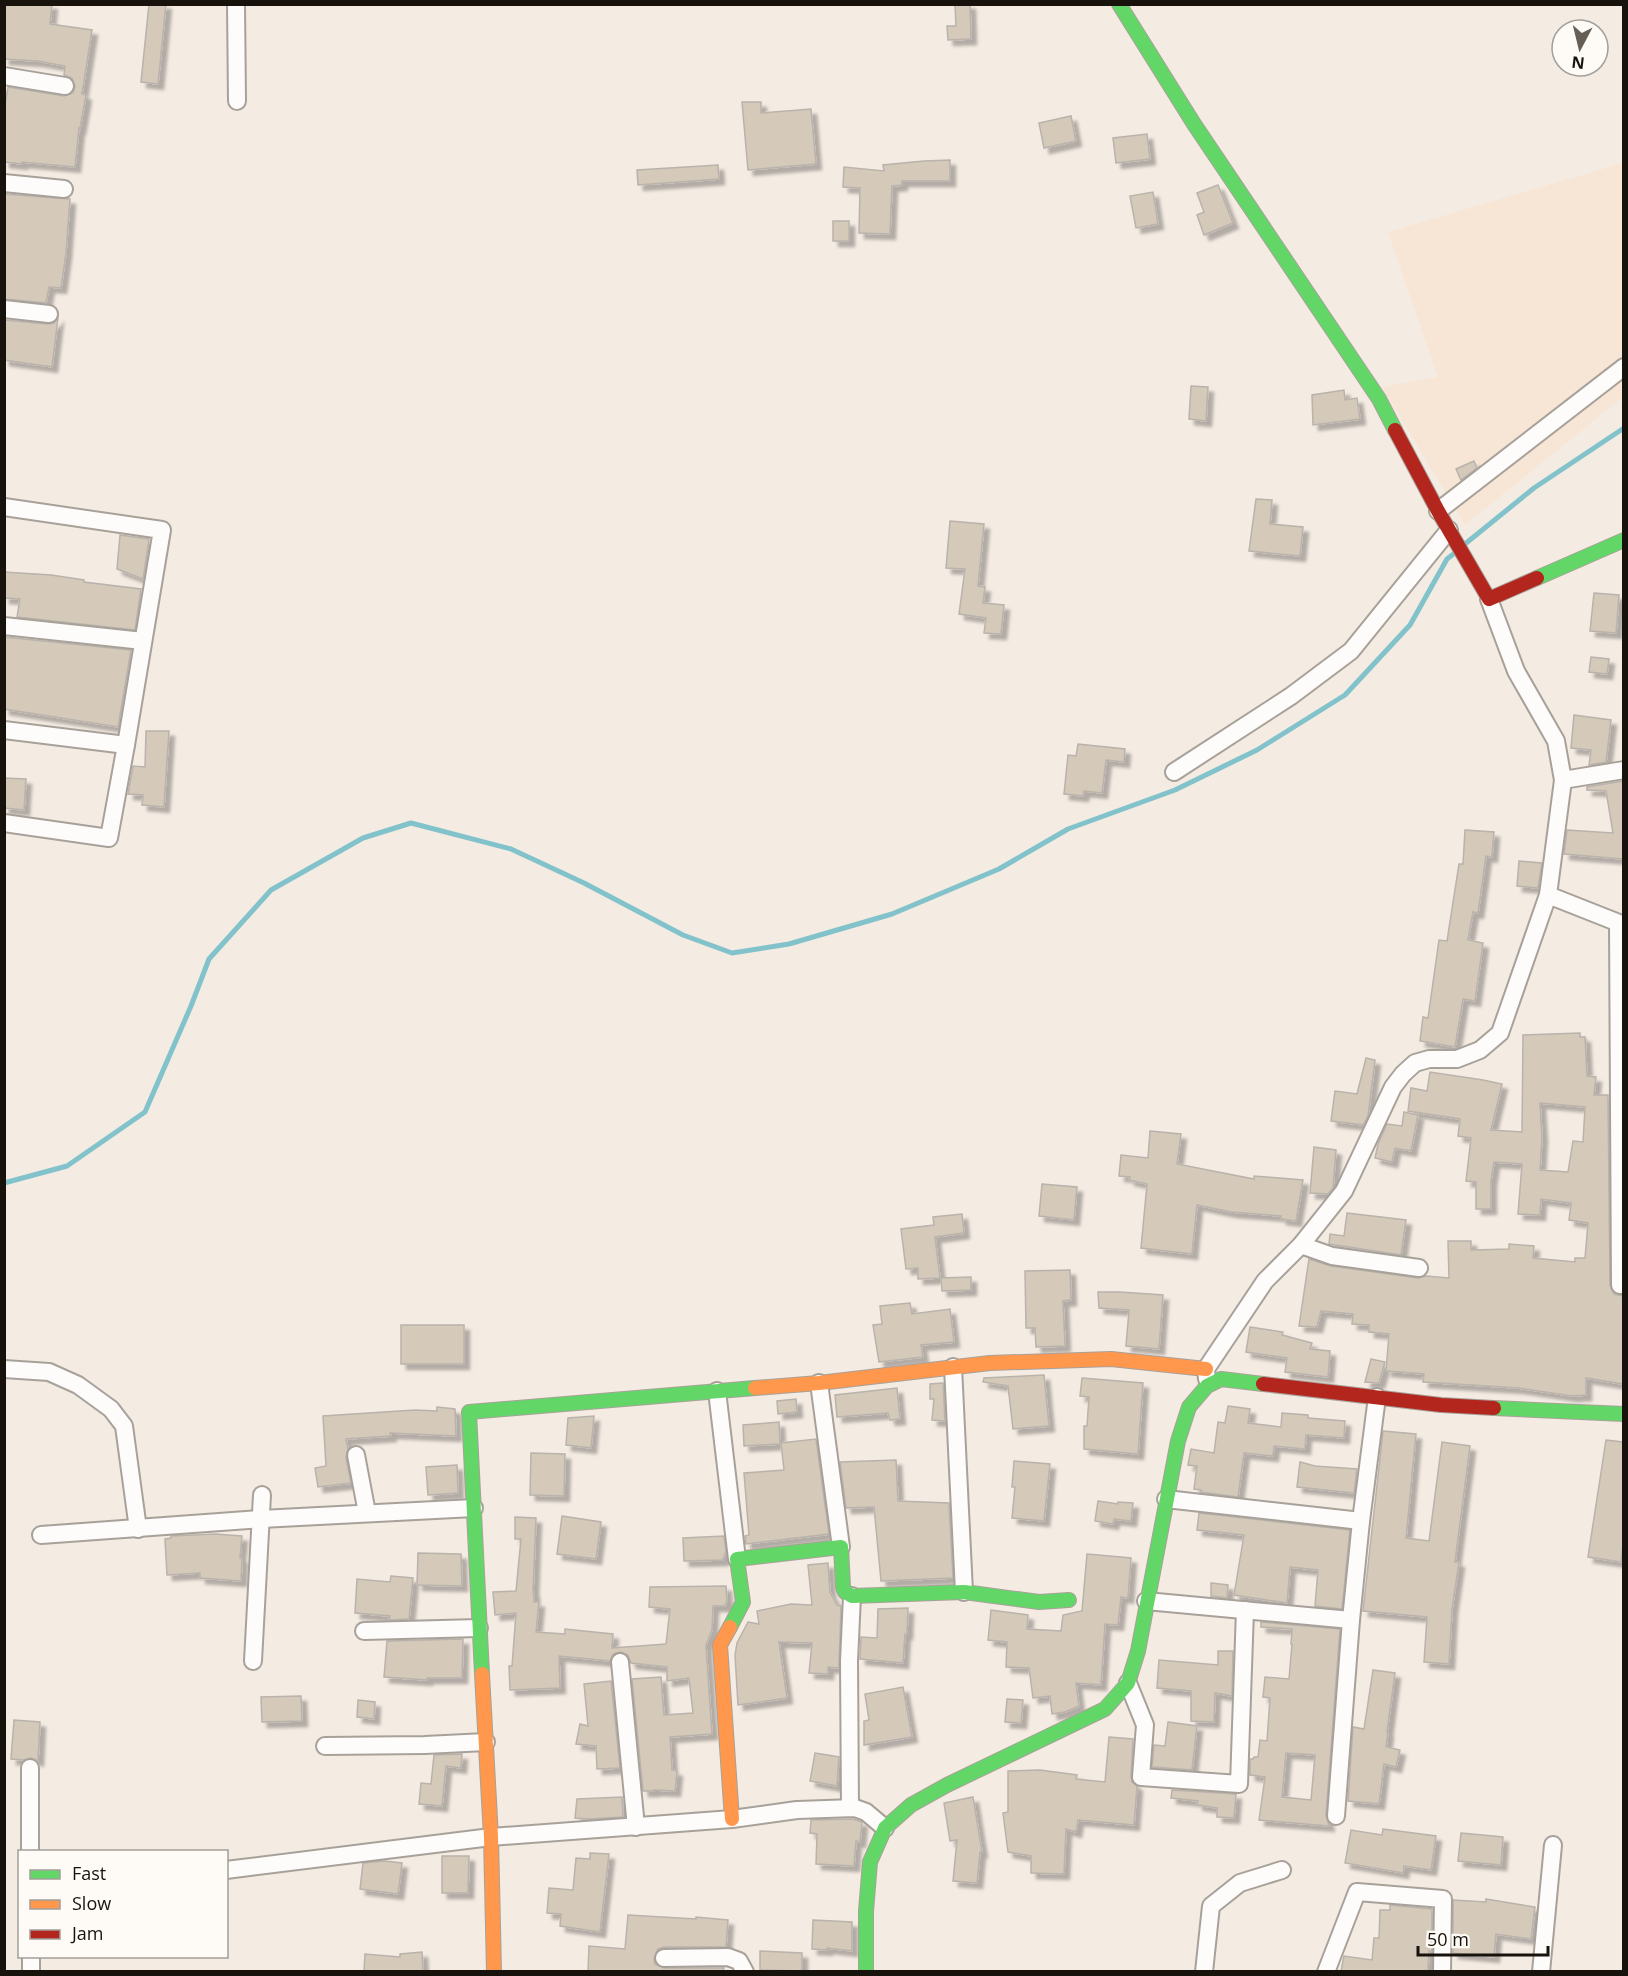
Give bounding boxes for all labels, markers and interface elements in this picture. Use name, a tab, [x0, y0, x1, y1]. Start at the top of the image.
north arrow	[1550, 18, 1610, 78]
text: N	[1570, 51, 1586, 75]
legend	[18, 1850, 228, 1958]
text: Fast	[72, 1861, 106, 1885]
text: Slow	[72, 1891, 111, 1915]
scale bar	[1418, 1919, 1548, 1957]
text: Jam	[70, 1921, 104, 1945]
text: 50 m	[1427, 1927, 1469, 1951]

